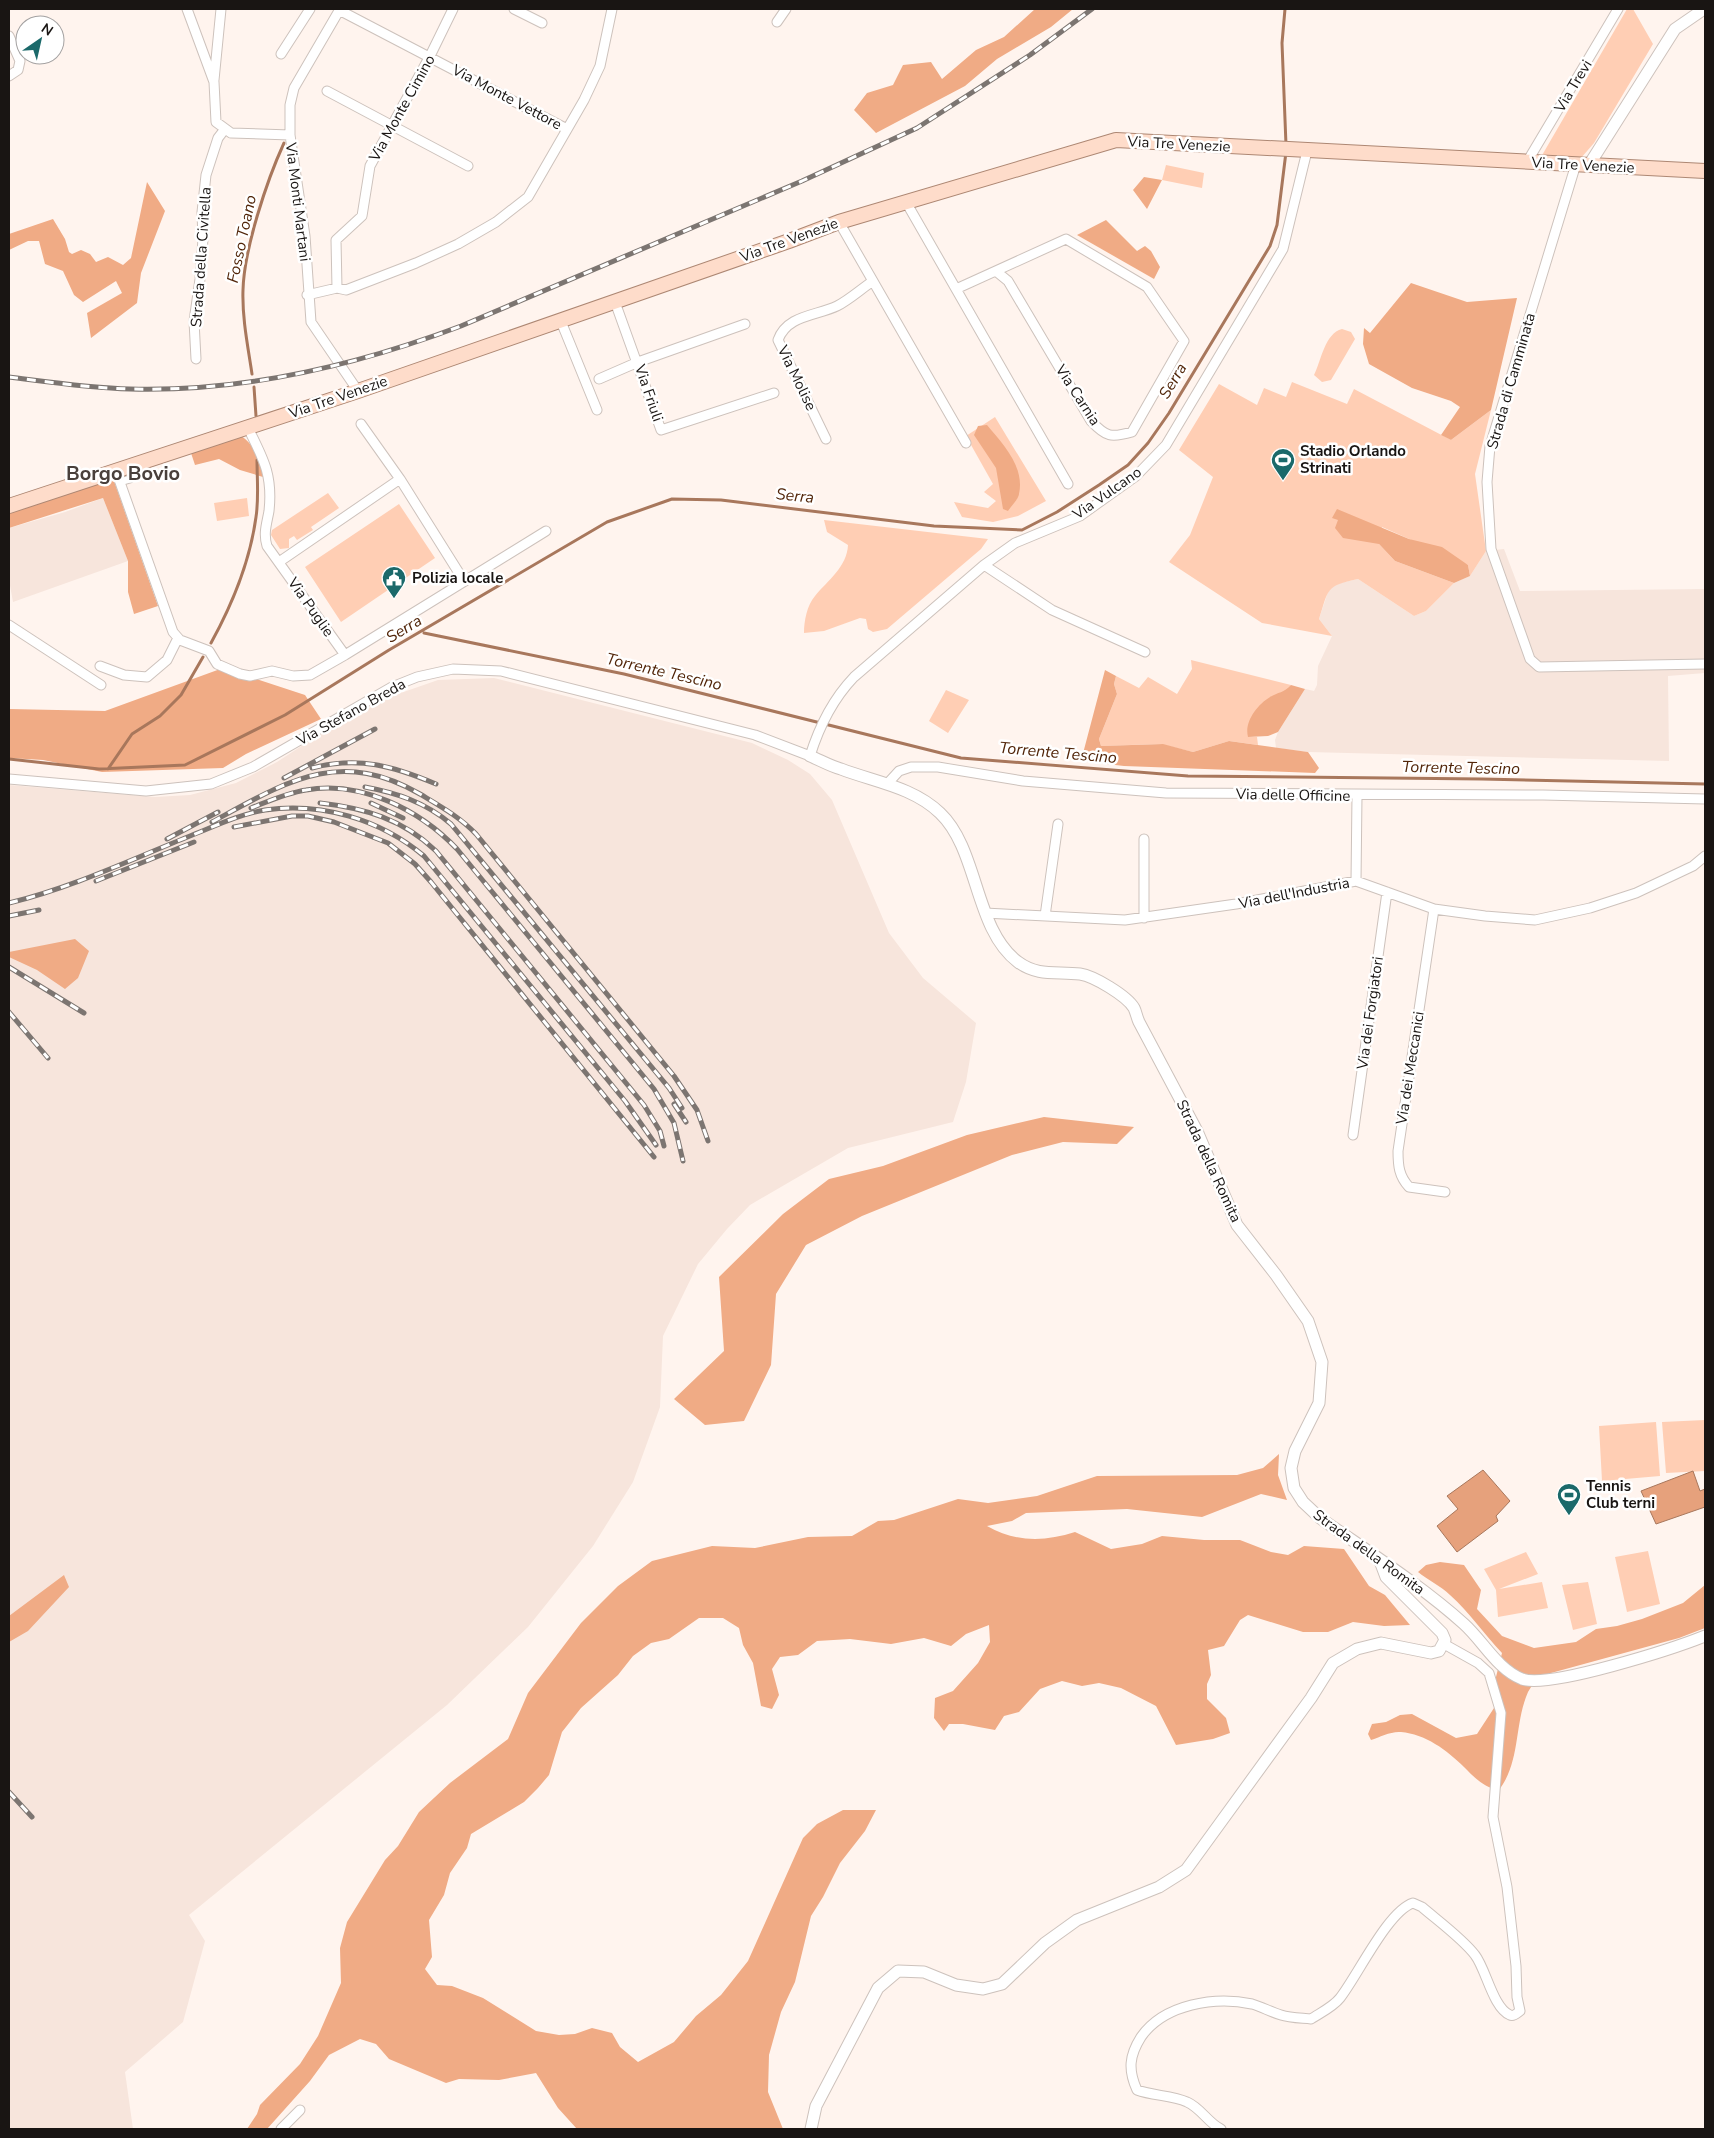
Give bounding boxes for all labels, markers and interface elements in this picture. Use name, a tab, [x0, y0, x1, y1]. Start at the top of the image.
north arrow	[15, 15, 65, 65]
text: N	[37, 19, 57, 40]
street label: Via Monte Cimino	[364, 51, 440, 166]
street label: Via Trevi	[1549, 56, 1596, 117]
street label: Via Monte Vettore	[448, 59, 565, 134]
street label: Via Tre Venezie	[1126, 131, 1231, 157]
street label: Via Monti Martani	[281, 140, 315, 263]
street label: Via Tre Venezie	[1530, 152, 1635, 178]
street label: Strada della Civitella	[186, 186, 216, 328]
water label: Fosso Toano	[222, 193, 262, 285]
street label: Via Tre Venezie	[736, 213, 841, 267]
street label: Strada di Camminata	[1482, 310, 1540, 452]
street label: Via Molise	[772, 341, 821, 414]
water label: Serra	[1154, 359, 1192, 403]
street label: Via Carnia	[1050, 360, 1105, 429]
street label: Via Friuli	[630, 361, 668, 424]
street label: Via Tre Venezie	[285, 371, 390, 424]
place label: Stadio Orlando Strinati	[1300, 441, 1406, 478]
sports icon: Stadio Orlando Strinati	[1270, 447, 1296, 481]
district label: Borgo Bovio	[66, 460, 180, 487]
street label: Via Vulcano	[1068, 462, 1145, 525]
water label: Serra	[775, 483, 815, 509]
public building icon: Polizia locale	[381, 565, 407, 599]
place label: Polizia locale	[412, 568, 503, 588]
street label: Via Puglie	[283, 573, 339, 641]
water label: Serra	[382, 610, 426, 648]
water label: Torrente Tescino	[604, 648, 724, 696]
street label: Via Stefano Breda	[292, 674, 409, 751]
water label: Torrente Tescino	[998, 737, 1118, 769]
water label: Torrente Tescino	[1402, 756, 1520, 780]
street label: Via delle Officine	[1235, 784, 1350, 806]
street label: Via dell'Industria	[1236, 872, 1351, 914]
street label: Via dei Forgiatori	[1352, 955, 1388, 1072]
street label: Via dei Meccanici	[1391, 1010, 1429, 1127]
street label: Strada della Romita	[1172, 1096, 1246, 1226]
place label: Tennis Club terni	[1586, 1476, 1655, 1513]
sports icon: Tennis Club terni	[1556, 1482, 1582, 1516]
street label: Strada della Romita	[1309, 1505, 1429, 1599]

